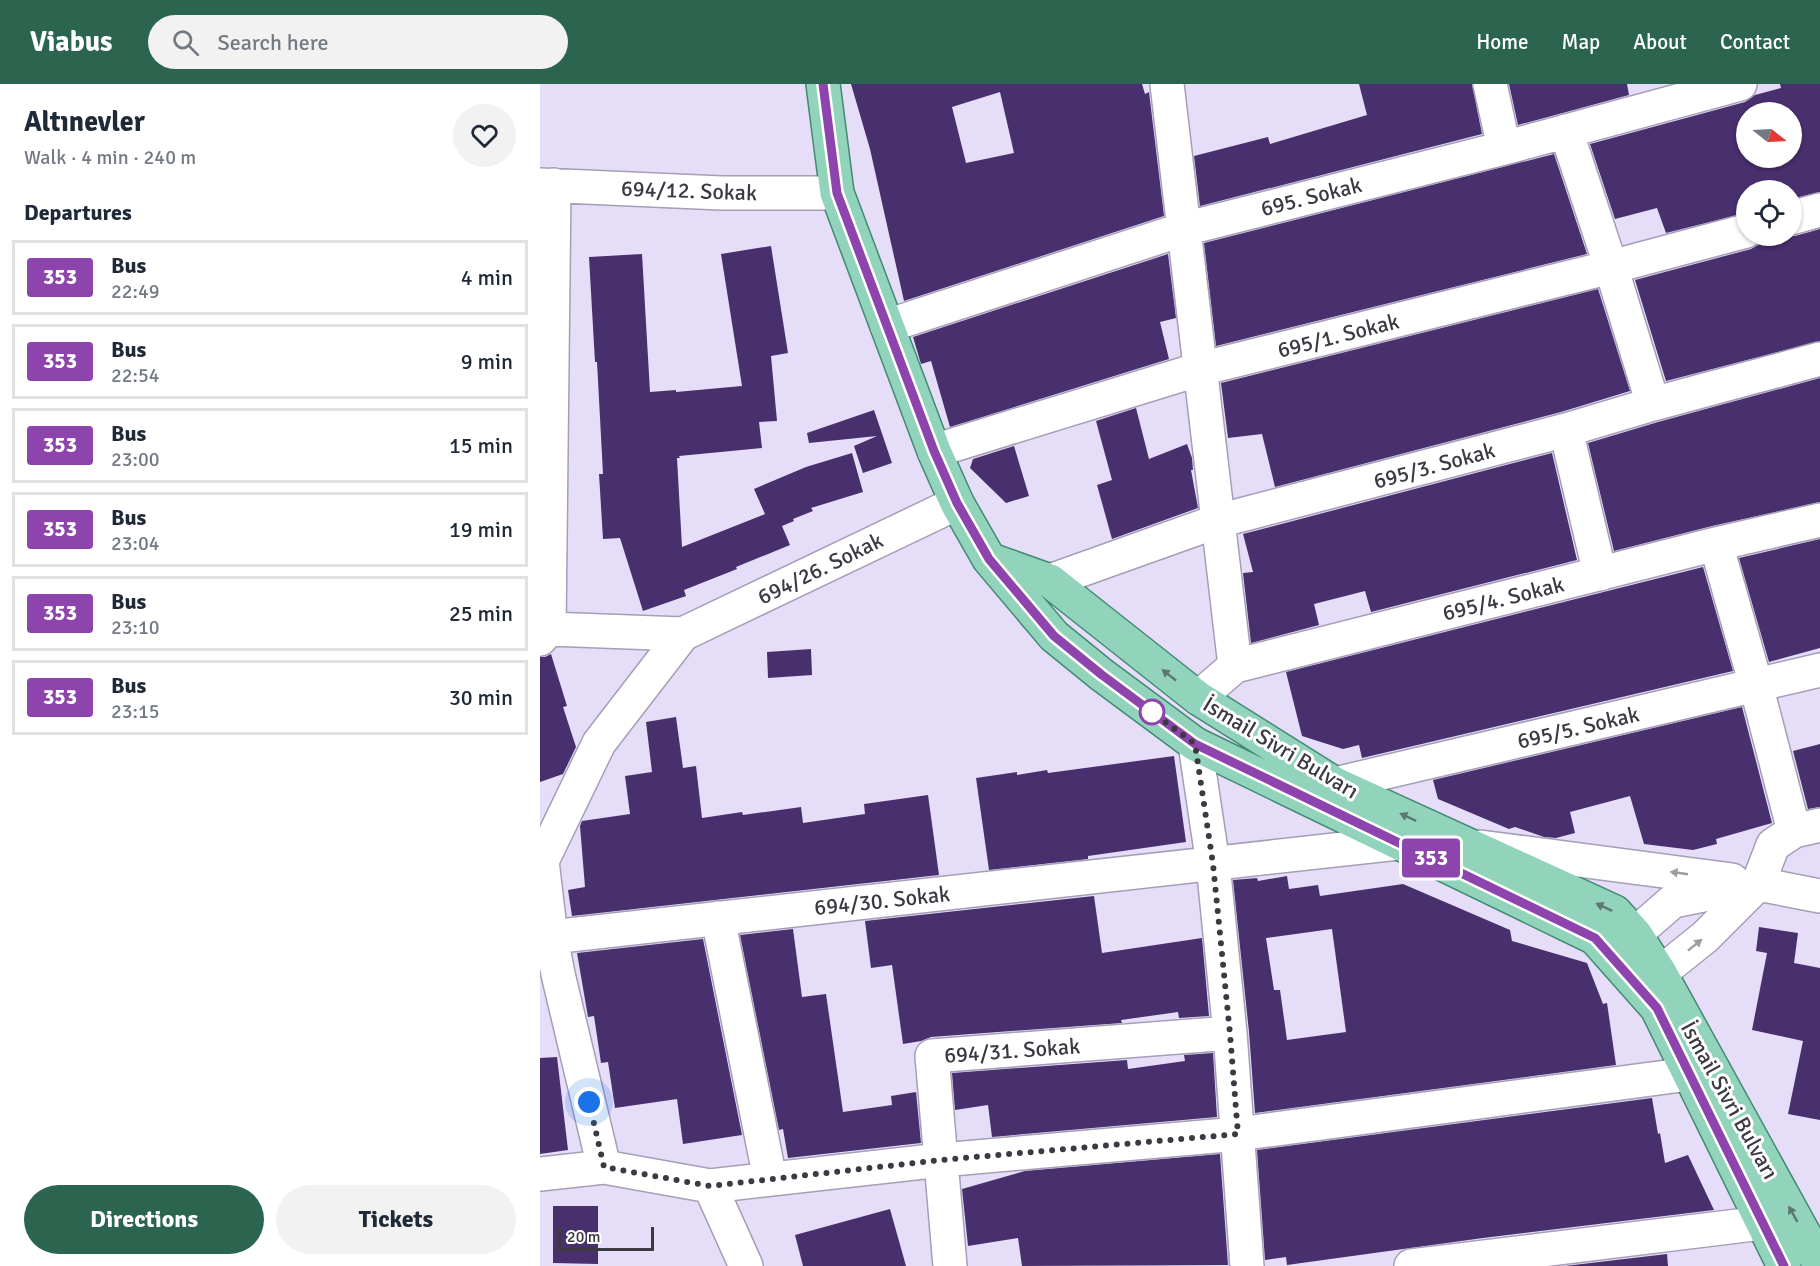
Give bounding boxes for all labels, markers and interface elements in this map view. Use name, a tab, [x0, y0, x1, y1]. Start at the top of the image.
search box	[148, 15, 568, 69]
text: Viabus	[30, 25, 112, 59]
icon: search	[169, 26, 202, 59]
text: Search here	[217, 29, 328, 56]
text: Home	[1476, 29, 1529, 55]
text: Map	[1562, 29, 1600, 55]
text: About	[1633, 29, 1687, 55]
text: Contact	[1720, 29, 1790, 55]
north arrow	[1736, 102, 1802, 168]
map controls	[1736, 102, 1802, 246]
button: heart	[453, 104, 516, 167]
text: Altınevler	[24, 105, 145, 139]
text: Walk · 4 min · 240 m	[24, 145, 196, 170]
street label: 695. Sokak	[1258, 171, 1364, 222]
street label: 694/12. Sokak	[620, 175, 758, 206]
button: locate	[1736, 180, 1802, 246]
text: Departures	[24, 199, 132, 226]
text: Bus	[111, 252, 146, 279]
text: 353	[43, 264, 77, 290]
text: 4 min	[461, 264, 513, 291]
text: 22:49	[111, 279, 160, 304]
street label: 695/1. Sokak	[1275, 307, 1402, 364]
text: Bus	[111, 336, 146, 363]
text: 353	[43, 348, 77, 374]
text: 9 min	[461, 348, 513, 375]
text: 22:54	[111, 363, 160, 388]
text: Bus	[111, 420, 146, 447]
text: 353	[43, 432, 77, 458]
text: 15 min	[449, 432, 513, 459]
street label: 695/3. Sokak	[1371, 436, 1498, 495]
text: 23:00	[111, 447, 160, 472]
text: Bus	[111, 504, 146, 531]
text: 353	[43, 516, 77, 542]
text: 19 min	[449, 516, 513, 543]
street label: 694/26. Sokak	[753, 526, 887, 610]
text: 23:04	[111, 531, 160, 556]
street label: 695/4. Sokak	[1440, 570, 1567, 627]
text: Bus	[111, 588, 146, 615]
text: 353	[43, 600, 77, 626]
text: 25 min	[449, 600, 513, 627]
text: 23:10	[111, 615, 160, 640]
one-way arrow	[1161, 669, 1177, 682]
text: Bus	[111, 672, 146, 699]
text: 353	[43, 684, 77, 710]
text: 30 min	[449, 684, 513, 711]
street label: İsmail Sivri Bulvarı	[1198, 690, 1363, 804]
text: 23:15	[111, 699, 160, 724]
unlabelled marker	[1139, 699, 1165, 725]
street label: 695/5. Sokak	[1515, 700, 1642, 755]
one-way arrow	[1399, 813, 1416, 822]
line badge: 353	[1396, 838, 1466, 878]
text: 353	[1414, 845, 1448, 871]
one-way arrow	[1669, 869, 1688, 878]
street label: 694/30. Sokak	[813, 880, 951, 921]
one-way arrow	[1596, 903, 1613, 912]
one-way arrow	[1687, 939, 1702, 952]
street label: İsmail Sivri Bulvarı	[1675, 1017, 1784, 1184]
street label: 694/31. Sokak	[943, 1032, 1081, 1069]
your location	[574, 1087, 604, 1117]
button: Directions	[24, 1185, 264, 1254]
button: Tickets	[276, 1185, 516, 1254]
one-way arrow	[1788, 1206, 1799, 1222]
scale bar	[558, 1224, 654, 1252]
text: 20 m	[567, 1227, 601, 1247]

